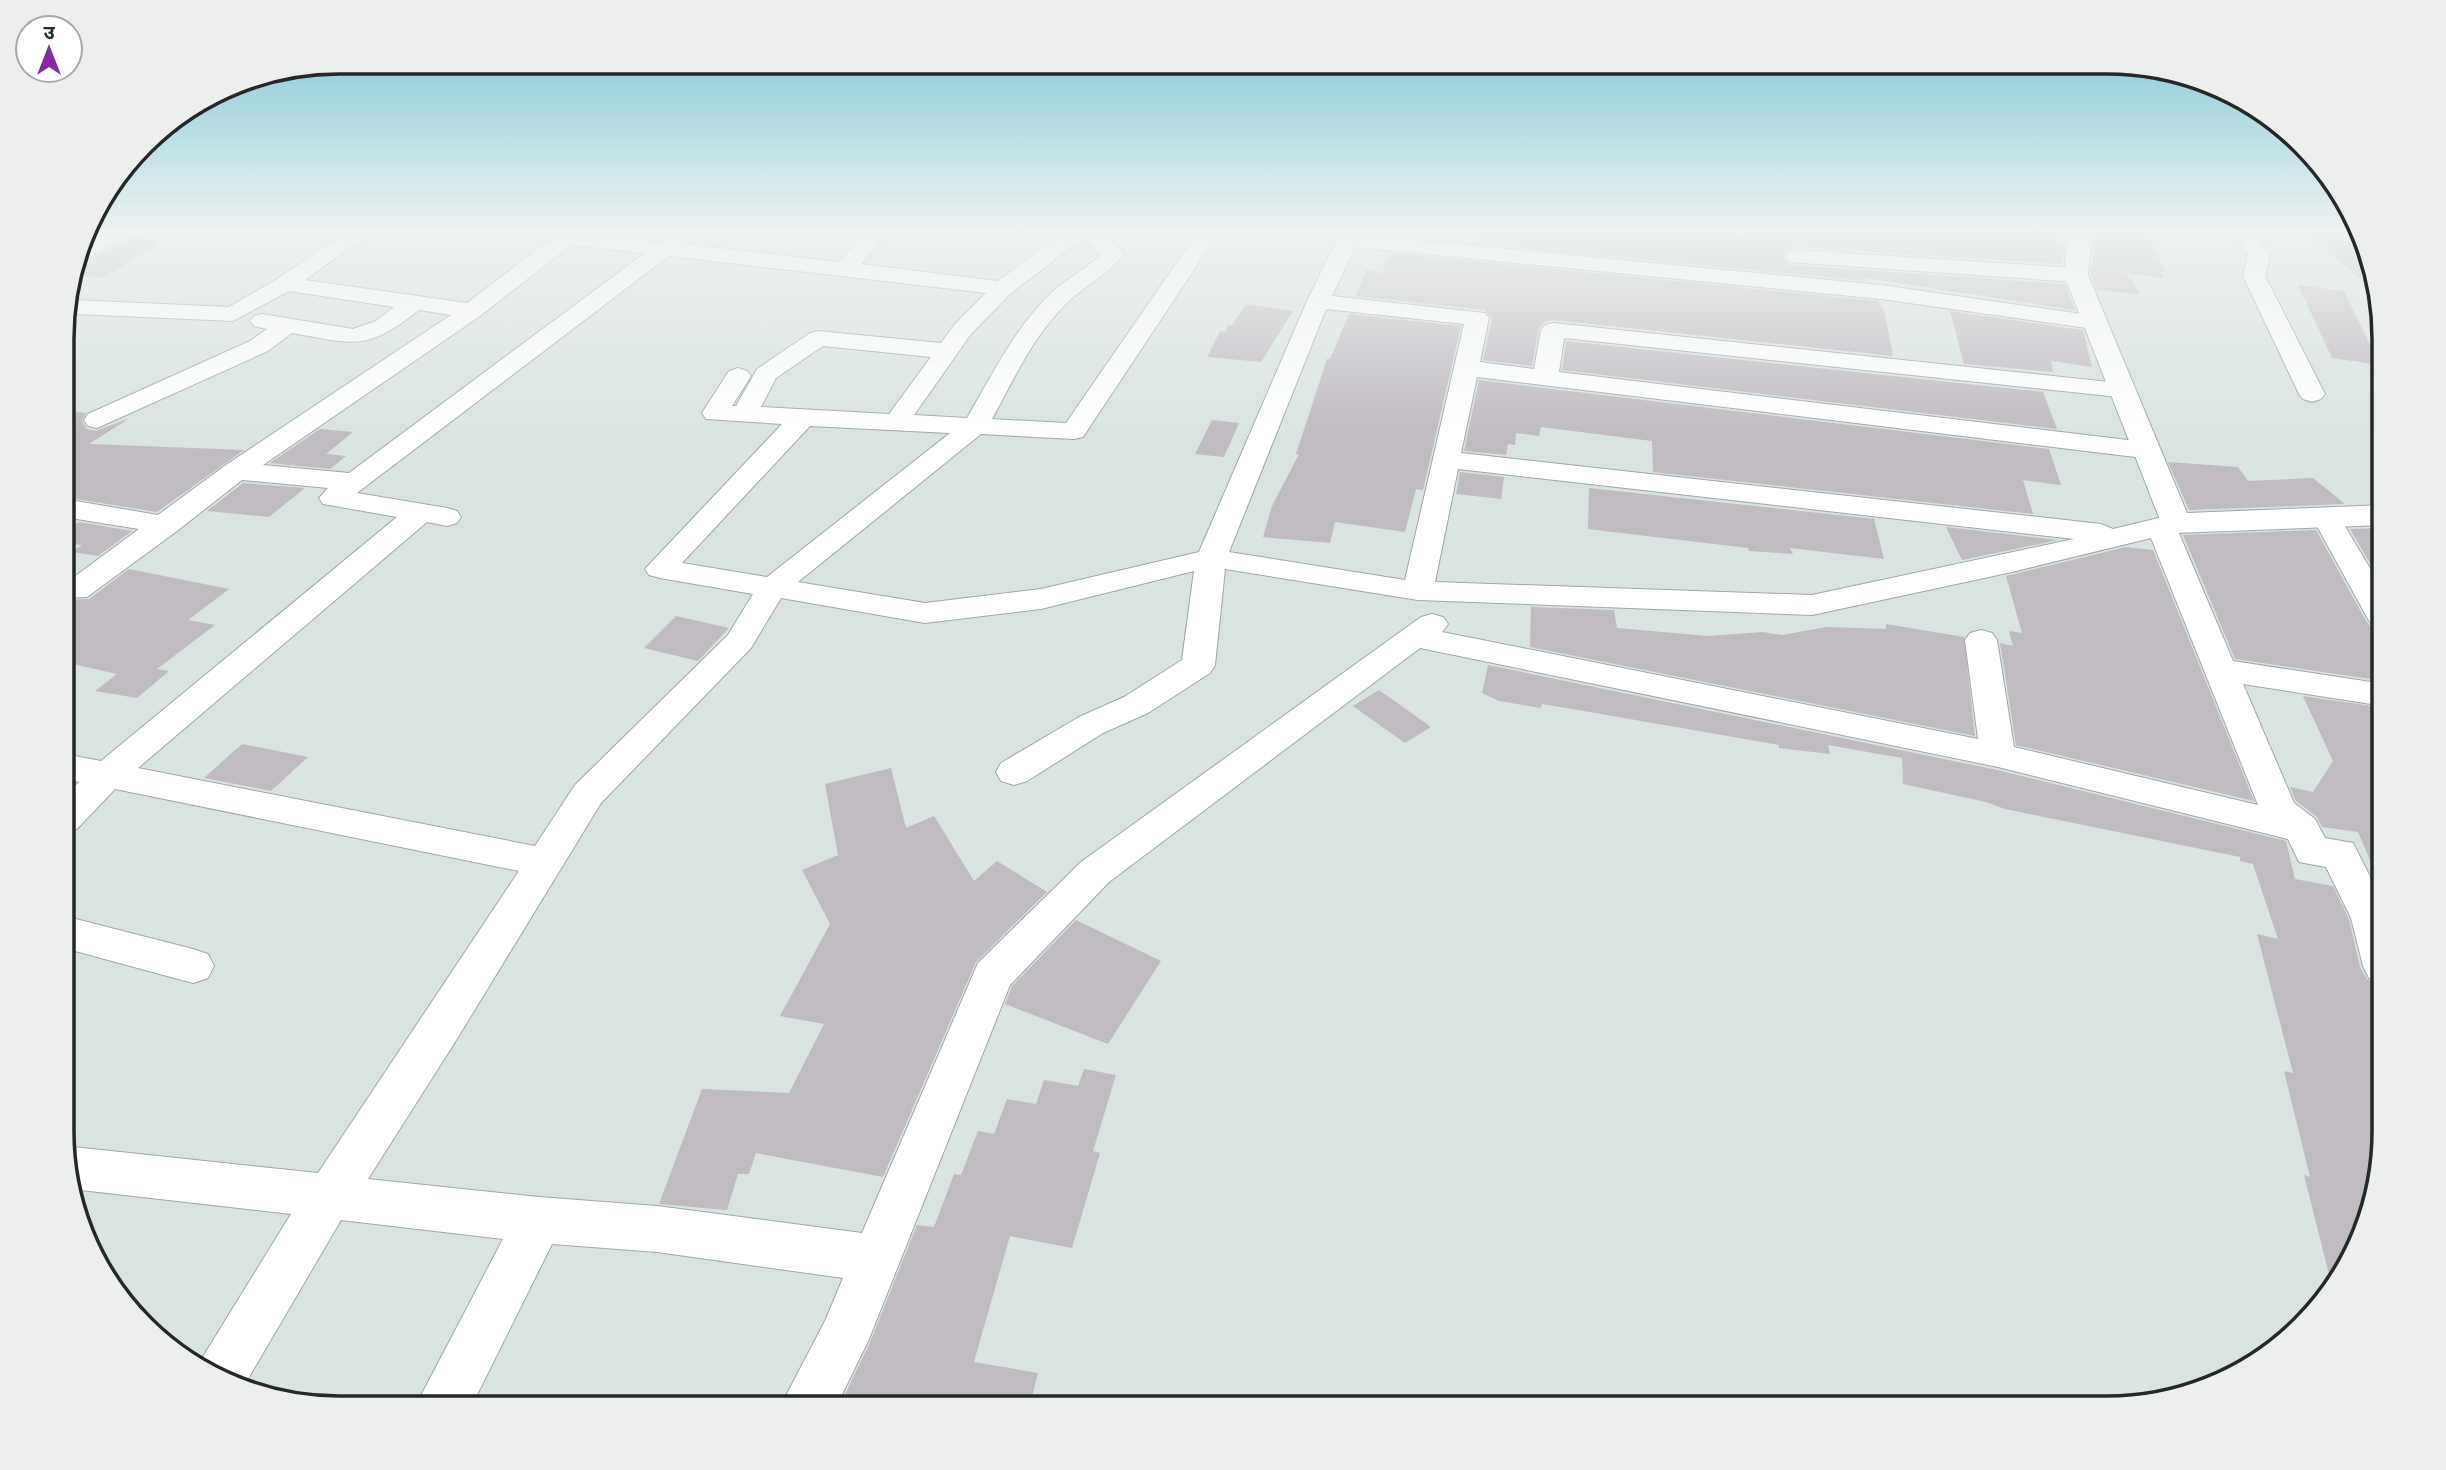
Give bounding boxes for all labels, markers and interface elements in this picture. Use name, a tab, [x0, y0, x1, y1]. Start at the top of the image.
north arrow	[14, 14, 84, 84]
text: उ	[43, 19, 55, 46]

